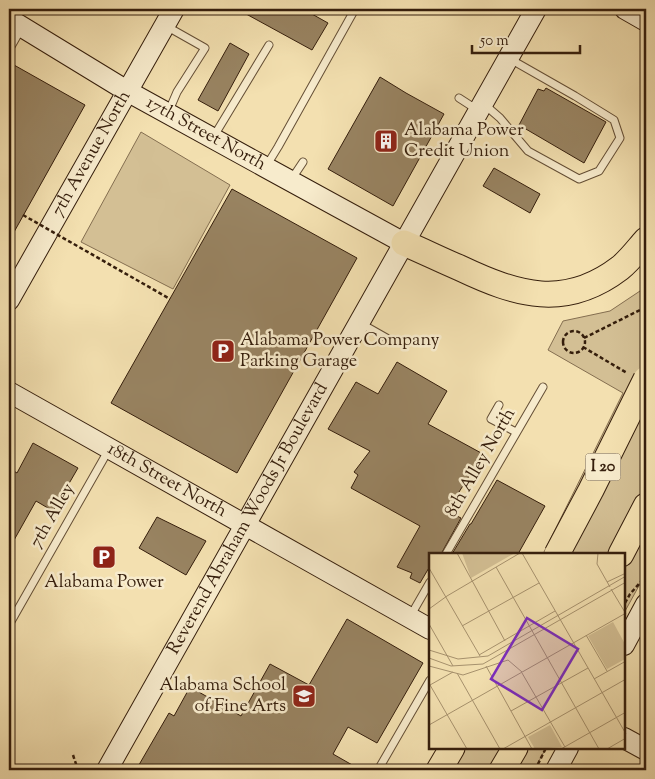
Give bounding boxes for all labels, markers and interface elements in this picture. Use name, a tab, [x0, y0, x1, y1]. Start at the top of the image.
scale bar	[472, 22, 580, 54]
text: 50 m	[479, 31, 509, 52]
street label: 7th Avenue North	[46, 86, 138, 222]
street label: 17th Street North	[141, 91, 271, 178]
place label: Alabama Power Credit Union	[404, 118, 524, 165]
building icon: Alabama Power Credit Union	[373, 128, 399, 154]
place label: Alabama Power Company Parking Garage	[240, 328, 439, 375]
parking icon: Alabama Power Company Parking Garage	[210, 338, 236, 364]
street label: Reverend Abraham Woods Jr Boulevard	[161, 378, 335, 660]
street label: 8th Alley North	[439, 403, 523, 522]
street label: 18th Street North	[102, 437, 232, 525]
road number: I 20	[586, 454, 620, 481]
street label: 7th Alley	[24, 479, 82, 553]
parking icon: Alabama Power	[91, 544, 117, 570]
inset map	[429, 553, 625, 749]
place label: Alabama Power	[44, 570, 164, 596]
place label: Alabama School of Fine Arts	[159, 673, 286, 720]
school or university icon: Alabama School of Fine Arts	[291, 683, 317, 709]

